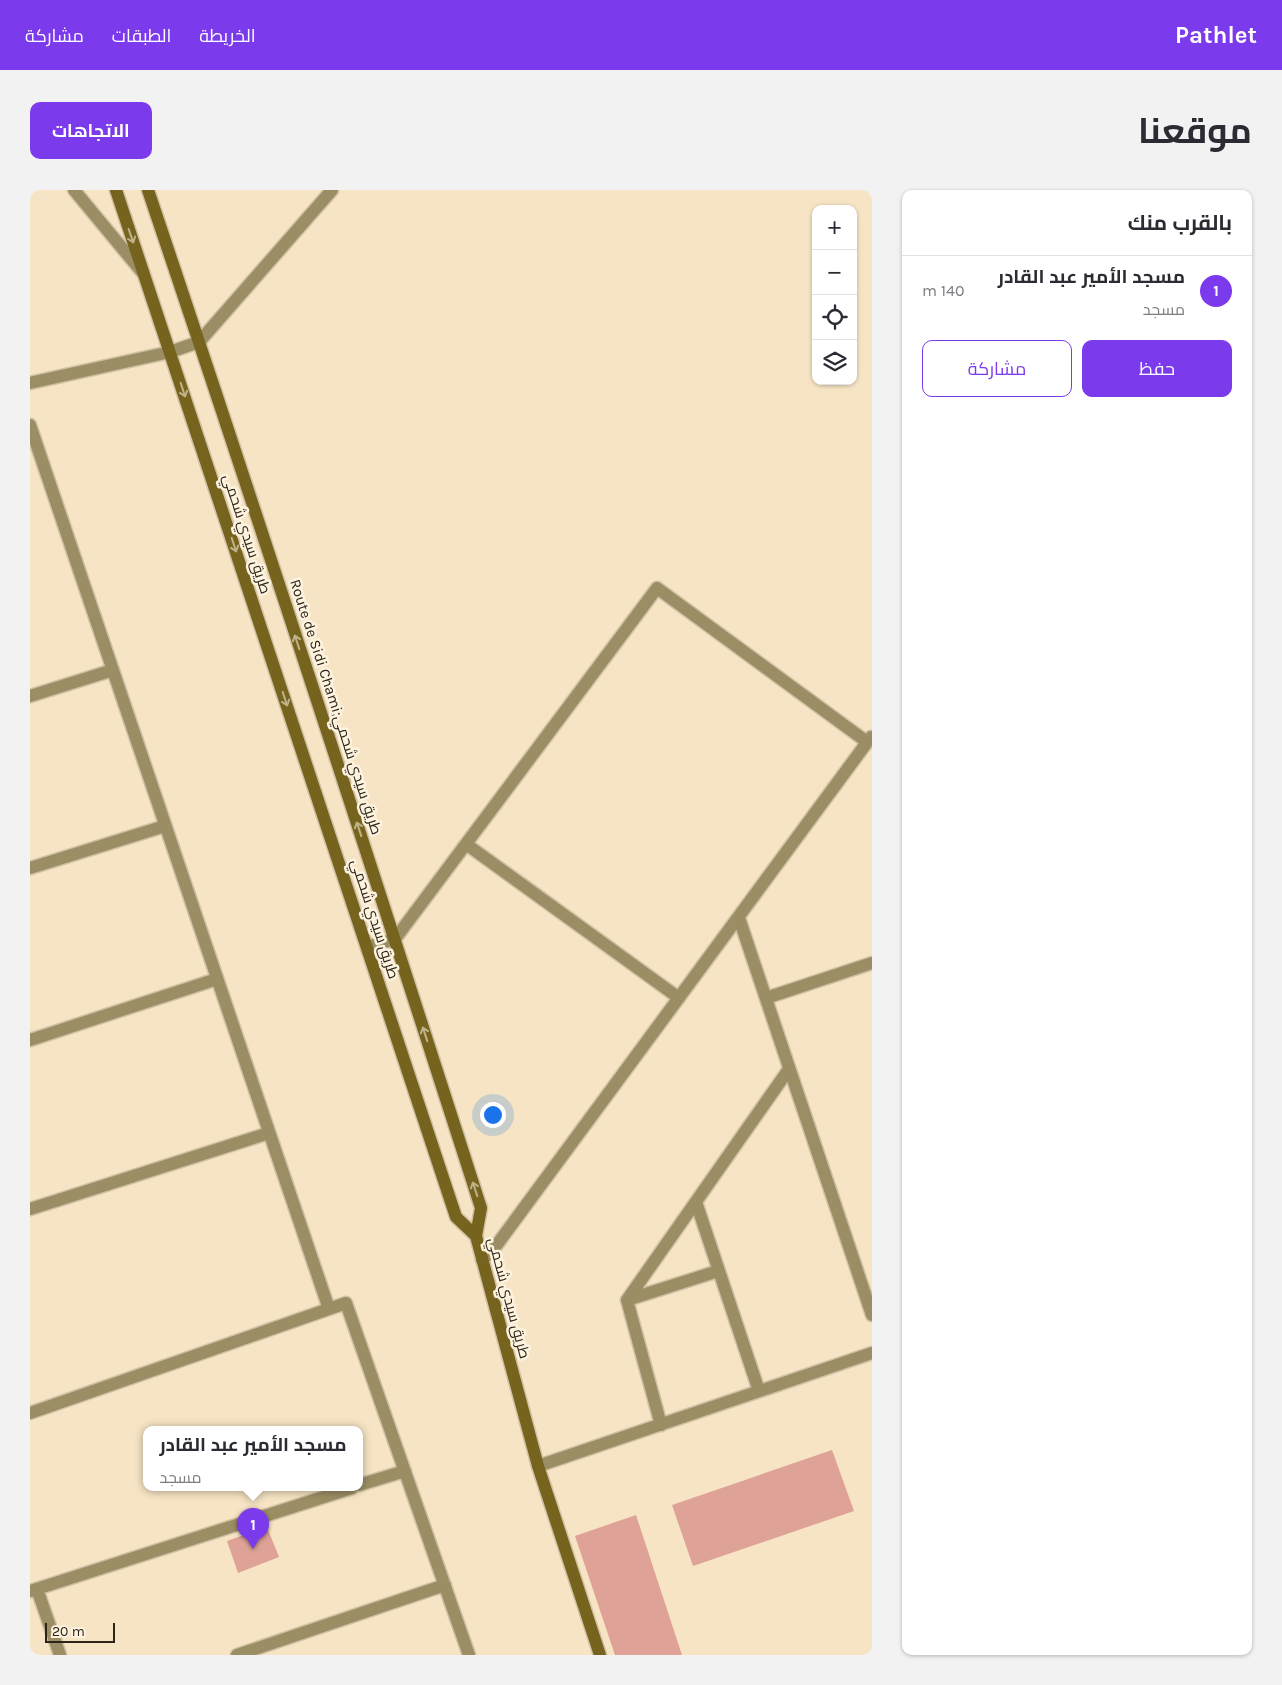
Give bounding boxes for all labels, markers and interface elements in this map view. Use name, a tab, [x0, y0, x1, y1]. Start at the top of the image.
text: Pathlet	[1175, 21, 1257, 49]
text: مشاركة	[25, 25, 84, 47]
text: الطبقات	[112, 25, 171, 47]
text: الخريطة	[199, 25, 256, 47]
button: الاتجاهات	[30, 102, 152, 159]
text: موقعنا	[1138, 111, 1252, 152]
map controls	[812, 205, 857, 385]
button: +	[812, 205, 857, 250]
text: بالقرب منك	[1128, 211, 1232, 235]
one-way arrow	[127, 228, 136, 243]
button: −	[812, 250, 857, 295]
text: مسجد الأمير عبد القادر	[998, 266, 1185, 288]
text: 140 m	[922, 281, 965, 300]
text: 1	[1213, 281, 1219, 300]
button: locate	[812, 295, 857, 340]
text: مسجد	[1143, 300, 1185, 319]
button: layers	[812, 340, 857, 385]
button: مشاركة	[922, 340, 1072, 397]
button: حفظ	[1082, 340, 1232, 397]
one-way arrow	[178, 382, 188, 398]
street label: طريق سيدي شحمي	[216, 472, 275, 597]
one-way arrow	[229, 536, 239, 552]
street label: Route de Sidi Chami;طريق سيدي شحمي	[283, 577, 386, 838]
one-way arrow	[292, 634, 302, 650]
one-way arrow	[280, 691, 290, 707]
one-way arrow	[354, 822, 363, 838]
street label: طريق سيدي شحمي	[344, 857, 403, 982]
one-way arrow	[420, 1026, 430, 1042]
your location	[480, 1102, 506, 1128]
one-way arrow	[469, 1181, 479, 1197]
street label: طريق سيدي شحمي	[481, 1236, 534, 1361]
popup	[143, 1426, 363, 1491]
text: مسجد الأمير عبد القادر	[159, 1434, 347, 1456]
text: مسجد	[159, 1468, 202, 1487]
pin: 1	[237, 1508, 269, 1549]
scale bar	[45, 1620, 115, 1643]
text: 20 m	[52, 1623, 85, 1640]

